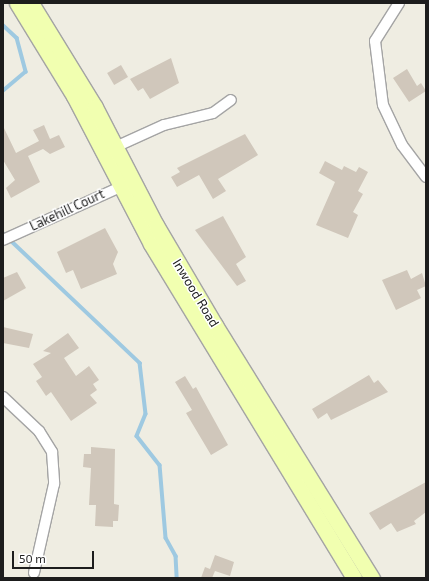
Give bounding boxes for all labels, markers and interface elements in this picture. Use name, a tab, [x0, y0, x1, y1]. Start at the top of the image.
street label: Lakehill Court	[27, 186, 107, 234]
street label: Inwood Road	[170, 256, 222, 330]
scale bar	[14, 543, 96, 569]
text: 50 m	[19, 551, 46, 565]

